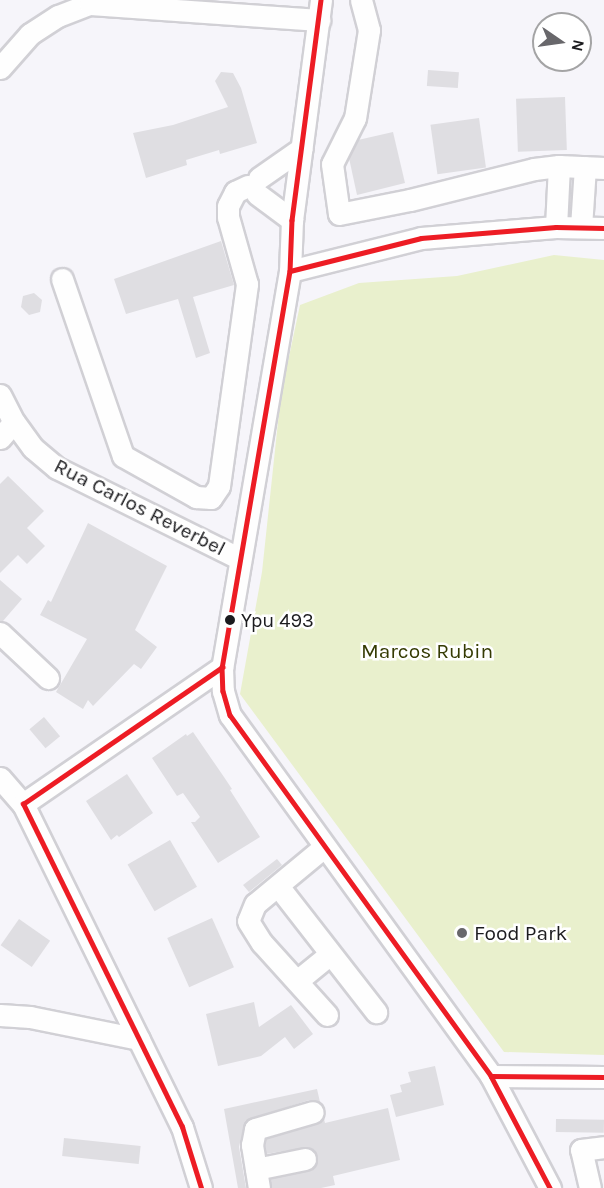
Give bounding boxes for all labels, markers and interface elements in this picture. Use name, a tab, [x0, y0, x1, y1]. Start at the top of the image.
north arrow	[532, 12, 592, 72]
text: N	[568, 38, 589, 53]
street label: Rua Carlos Reverbel	[50, 453, 230, 561]
place label: Ypu 493	[241, 608, 314, 632]
marker: Ypu 493	[224, 614, 236, 626]
park label: Marcos Rubin	[361, 638, 493, 664]
place label: Food Park	[474, 920, 567, 946]
marker: Food Park	[455, 926, 469, 940]

